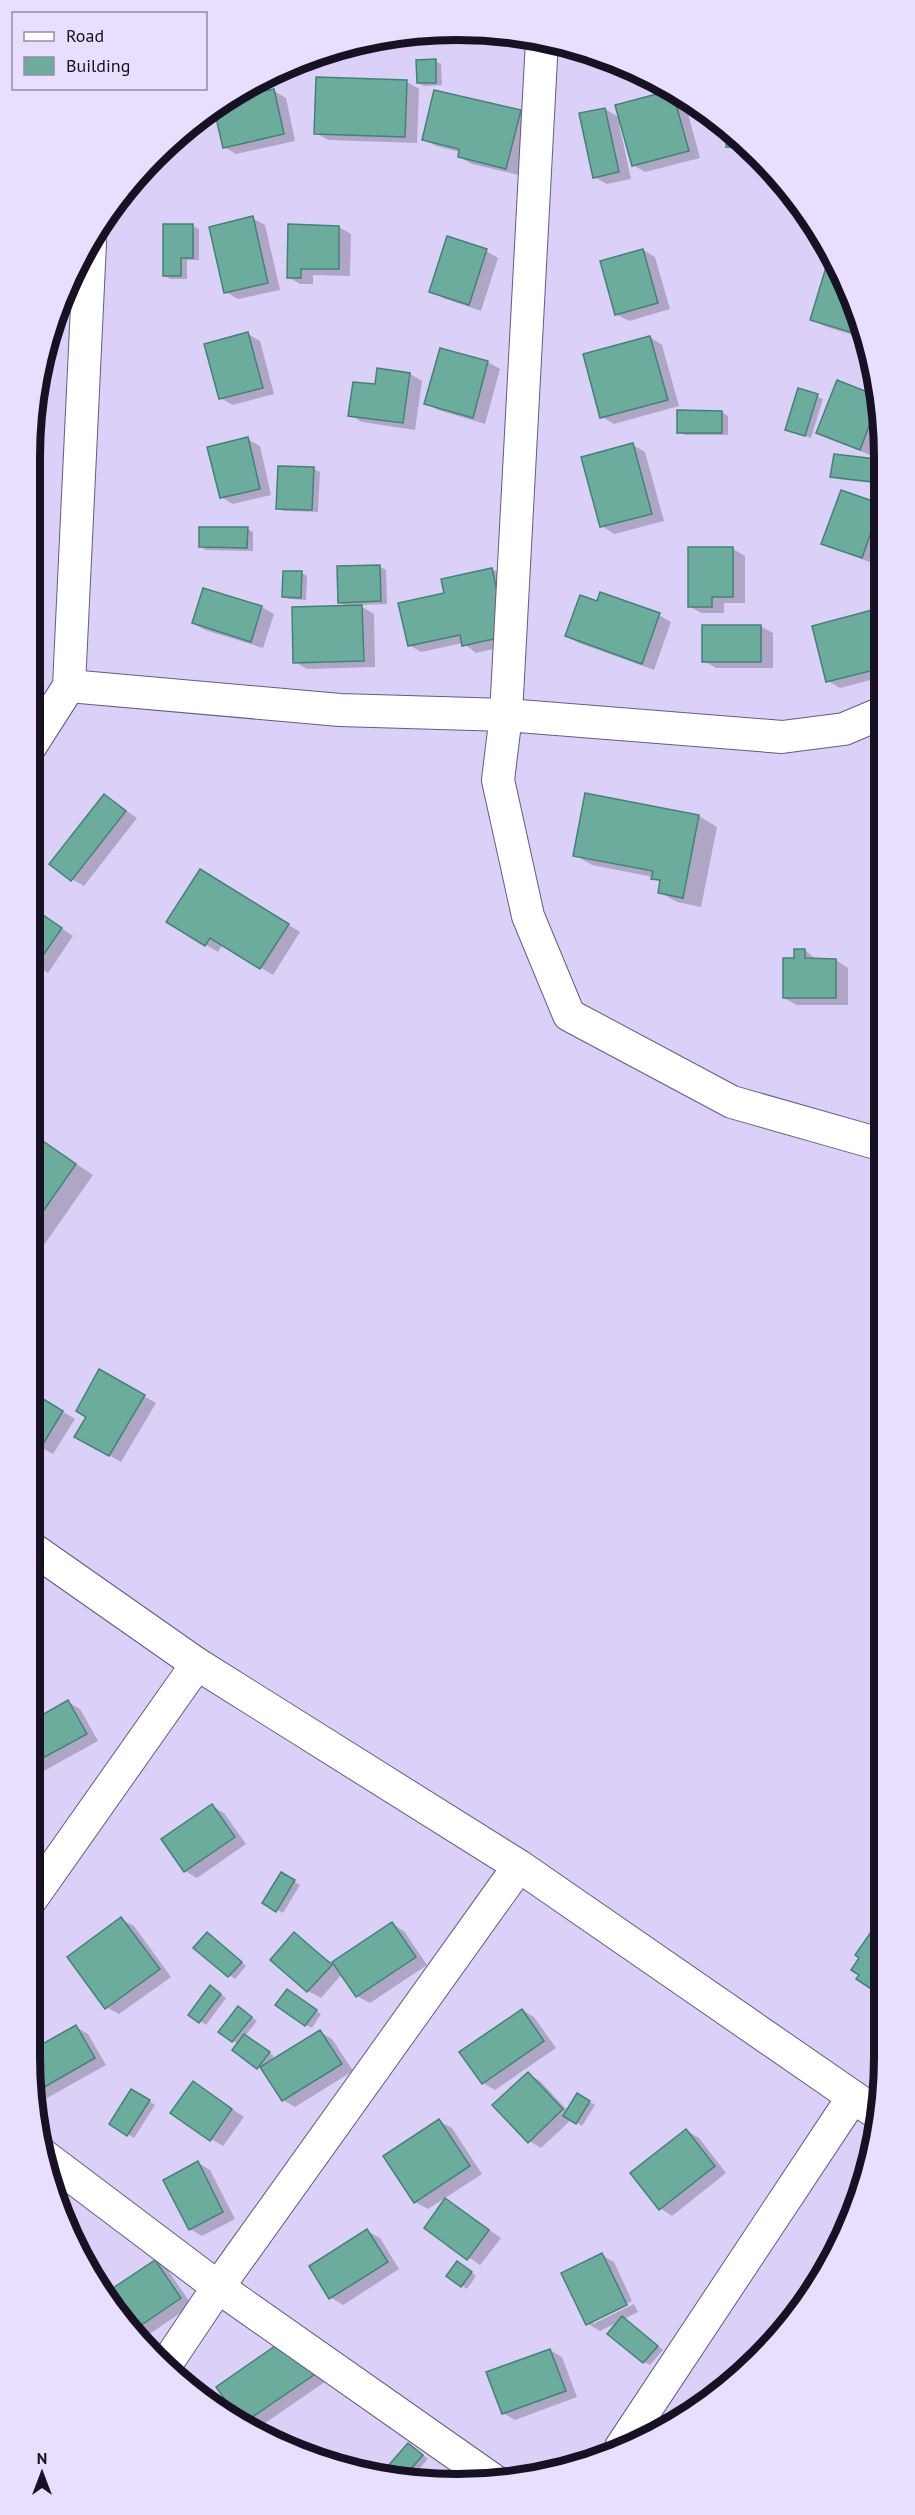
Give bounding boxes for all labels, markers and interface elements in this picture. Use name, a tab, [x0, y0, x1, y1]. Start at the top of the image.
legend	[12, 12, 207, 90]
text: Road	[66, 24, 104, 47]
text: Building	[66, 54, 130, 77]
north arrow	[12, 2443, 72, 2503]
text: N	[37, 2448, 47, 2468]

